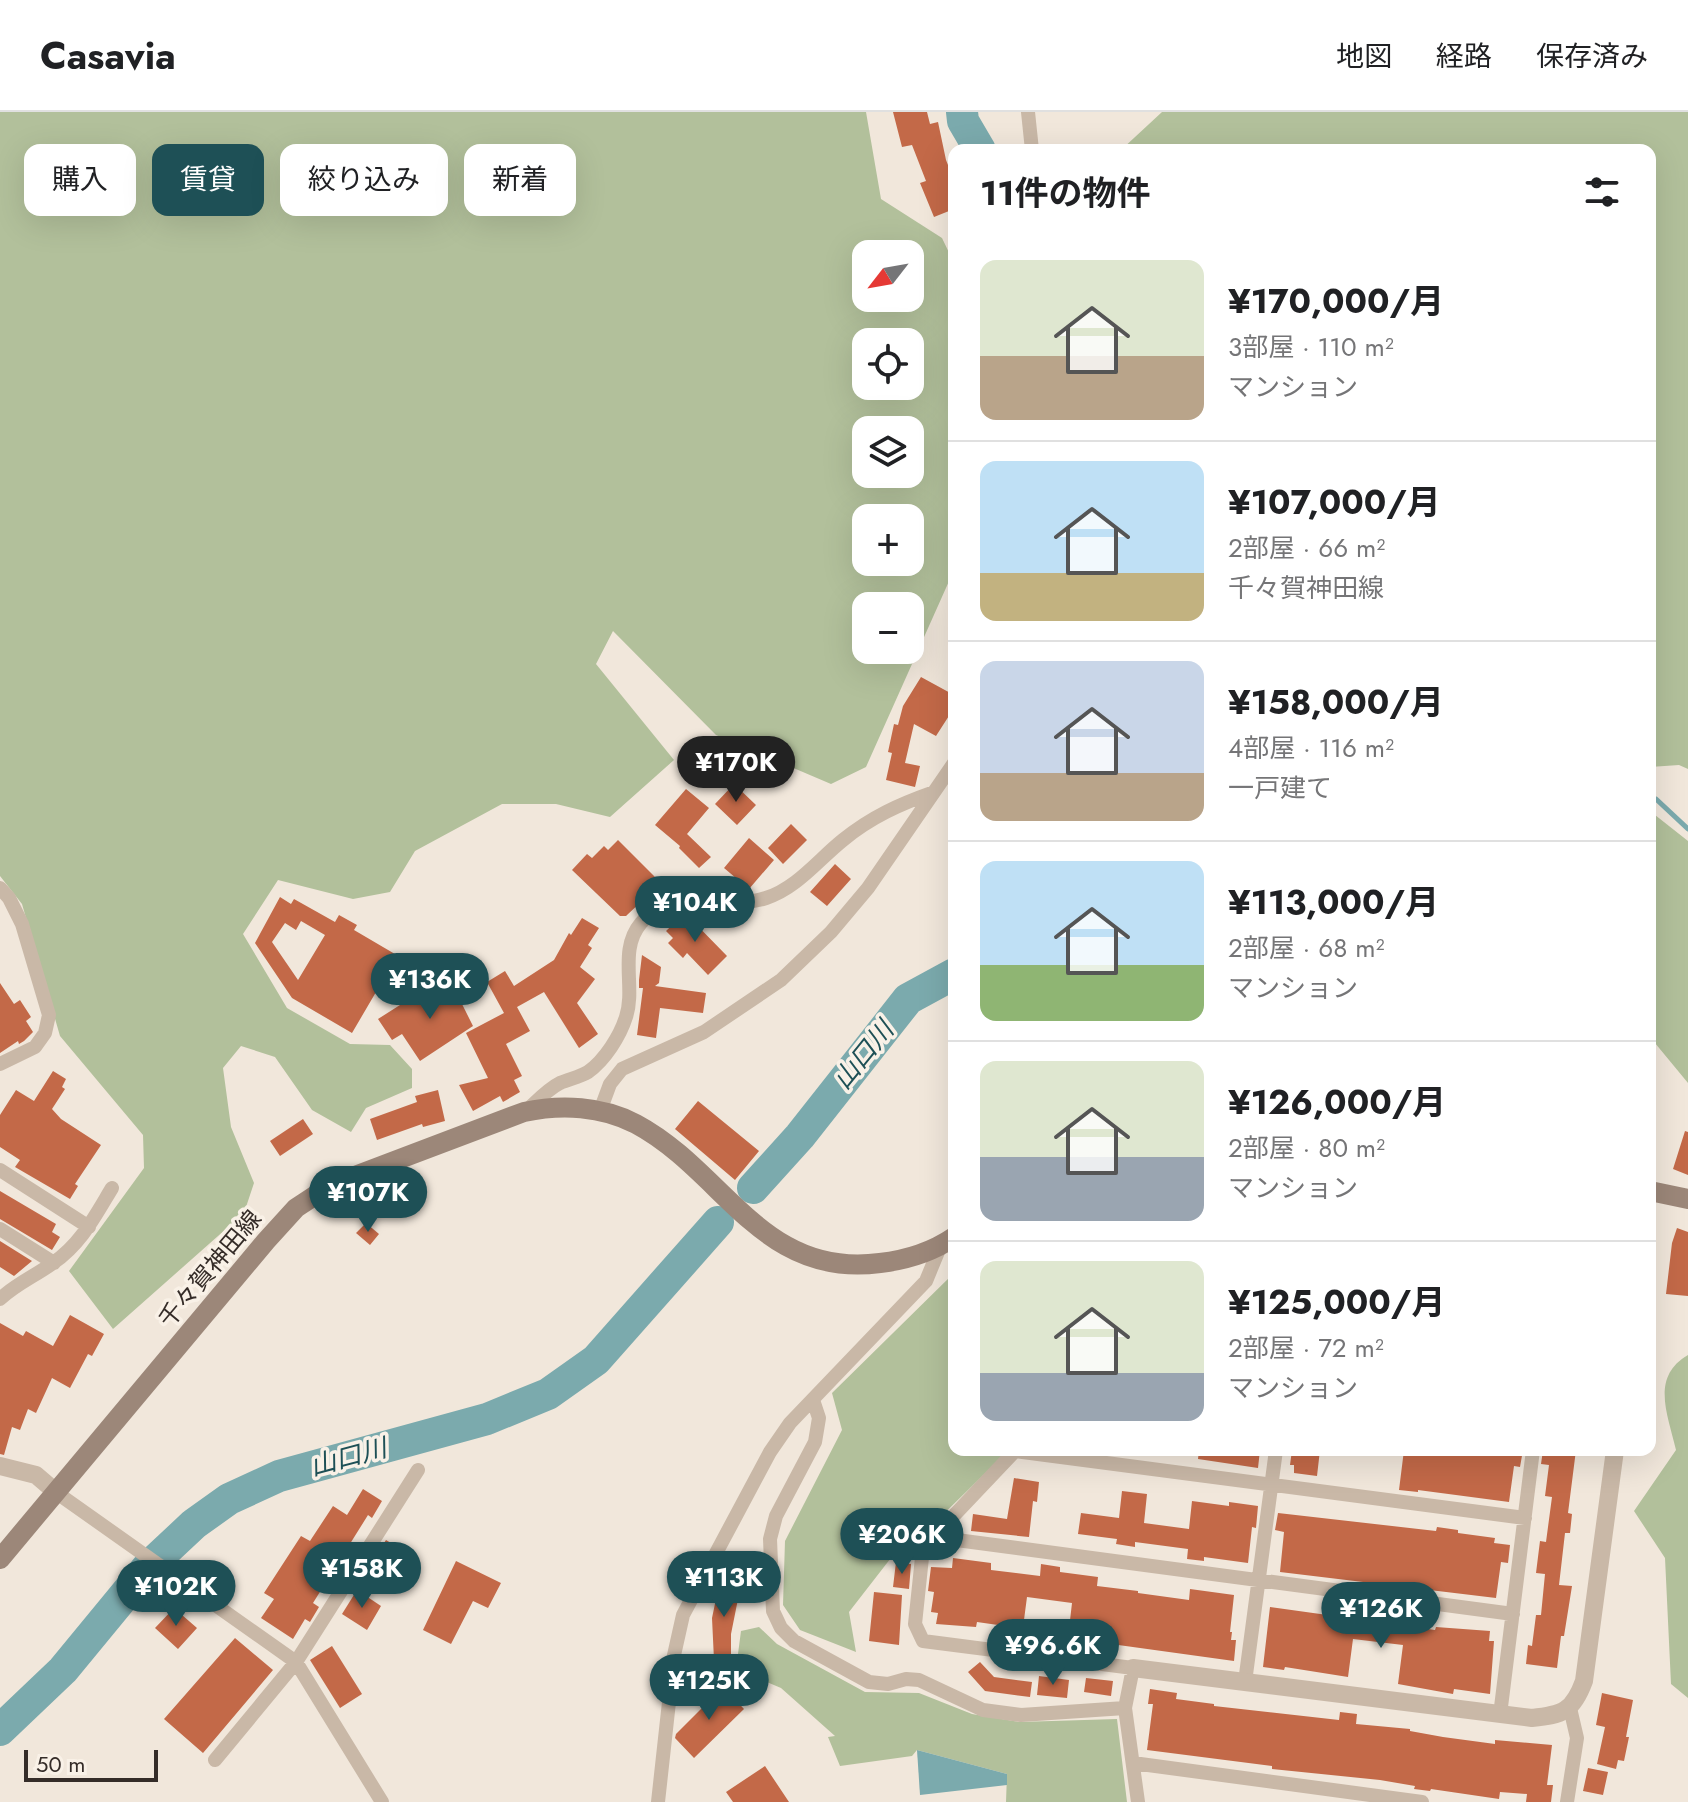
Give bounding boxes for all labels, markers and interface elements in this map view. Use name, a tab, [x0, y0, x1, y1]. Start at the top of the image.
text: Casavia	[40, 28, 176, 83]
text: 地図	[1336, 36, 1392, 77]
text: 経路	[1436, 36, 1492, 77]
text: 保存済み	[1536, 36, 1648, 77]
chip: 購入	[24, 144, 136, 216]
chip: 賃貸	[152, 144, 264, 216]
chip: 絞り込み	[280, 144, 448, 216]
chip: 新着	[464, 144, 576, 216]
text: 11件の物件	[980, 169, 1151, 218]
icon: filters	[1580, 170, 1624, 214]
north arrow	[852, 240, 924, 312]
map controls	[852, 240, 924, 664]
text: ¥170,000/月	[1228, 277, 1444, 326]
icon: home	[1044, 292, 1140, 388]
button: locate	[852, 328, 924, 400]
text: 3部屋 · 110 m²	[1228, 328, 1394, 366]
text: マンション	[1228, 368, 1358, 406]
button: layers	[852, 416, 924, 488]
text: ¥107,000/月	[1228, 478, 1441, 527]
icon: home	[1044, 493, 1140, 589]
button: +	[852, 504, 924, 576]
text: 2部屋 · 66 m²	[1228, 529, 1385, 567]
text: 千々賀神田線	[1228, 569, 1384, 607]
button: −	[852, 592, 924, 664]
text: ¥158,000/月	[1228, 678, 1444, 727]
icon: home	[1044, 693, 1140, 789]
text: 4部屋 · 116 m²	[1228, 729, 1394, 767]
pin: ¥170K	[680, 736, 792, 804]
text: ¥170K	[695, 743, 777, 781]
text: 一戸建て	[1228, 769, 1332, 807]
pin: ¥104K	[639, 876, 751, 944]
text: ¥113,000/月	[1228, 878, 1439, 927]
text: ¥104K	[653, 883, 737, 921]
icon: home	[1044, 893, 1140, 989]
text: 2部屋 · 68 m²	[1228, 929, 1384, 967]
pin: ¥136K	[374, 953, 486, 1021]
text: ¥136K	[389, 960, 471, 998]
text: マンション	[1228, 969, 1358, 1007]
water label: 山口川	[824, 1010, 904, 1097]
text: ¥126,000/月	[1228, 1078, 1446, 1127]
icon: home	[1044, 1093, 1140, 1189]
text: 2部屋 · 80 m²	[1228, 1129, 1385, 1167]
pin: ¥107K	[312, 1166, 424, 1234]
text: マンション	[1228, 1169, 1358, 1207]
text: ¥107K	[327, 1173, 409, 1211]
street label: 千々賀神田線	[150, 1202, 269, 1335]
text: ¥125,000/月	[1228, 1278, 1446, 1327]
icon: home	[1044, 1293, 1140, 1389]
text: 2部屋 · 72 m²	[1228, 1329, 1384, 1367]
text: マンション	[1228, 1369, 1358, 1407]
water label: 山口川	[305, 1428, 393, 1485]
pin: ¥206K	[846, 1508, 958, 1576]
text: ¥206K	[858, 1515, 946, 1553]
pin: ¥158K	[306, 1542, 418, 1610]
text: ¥158K	[321, 1549, 403, 1587]
pin: ¥113K	[668, 1551, 780, 1619]
text: ¥113K	[685, 1558, 763, 1596]
pin: ¥102K	[120, 1560, 232, 1628]
text: ¥102K	[134, 1567, 218, 1605]
pin: ¥126K	[1325, 1582, 1437, 1650]
text: ¥126K	[1339, 1589, 1423, 1627]
pin: ¥96.6K	[988, 1619, 1118, 1687]
text: ¥96.6K	[1005, 1626, 1101, 1664]
pin: ¥125K	[653, 1654, 765, 1722]
text: ¥125K	[668, 1661, 750, 1699]
scale bar	[24, 1746, 158, 1782]
text: 50 m	[36, 1748, 85, 1780]

